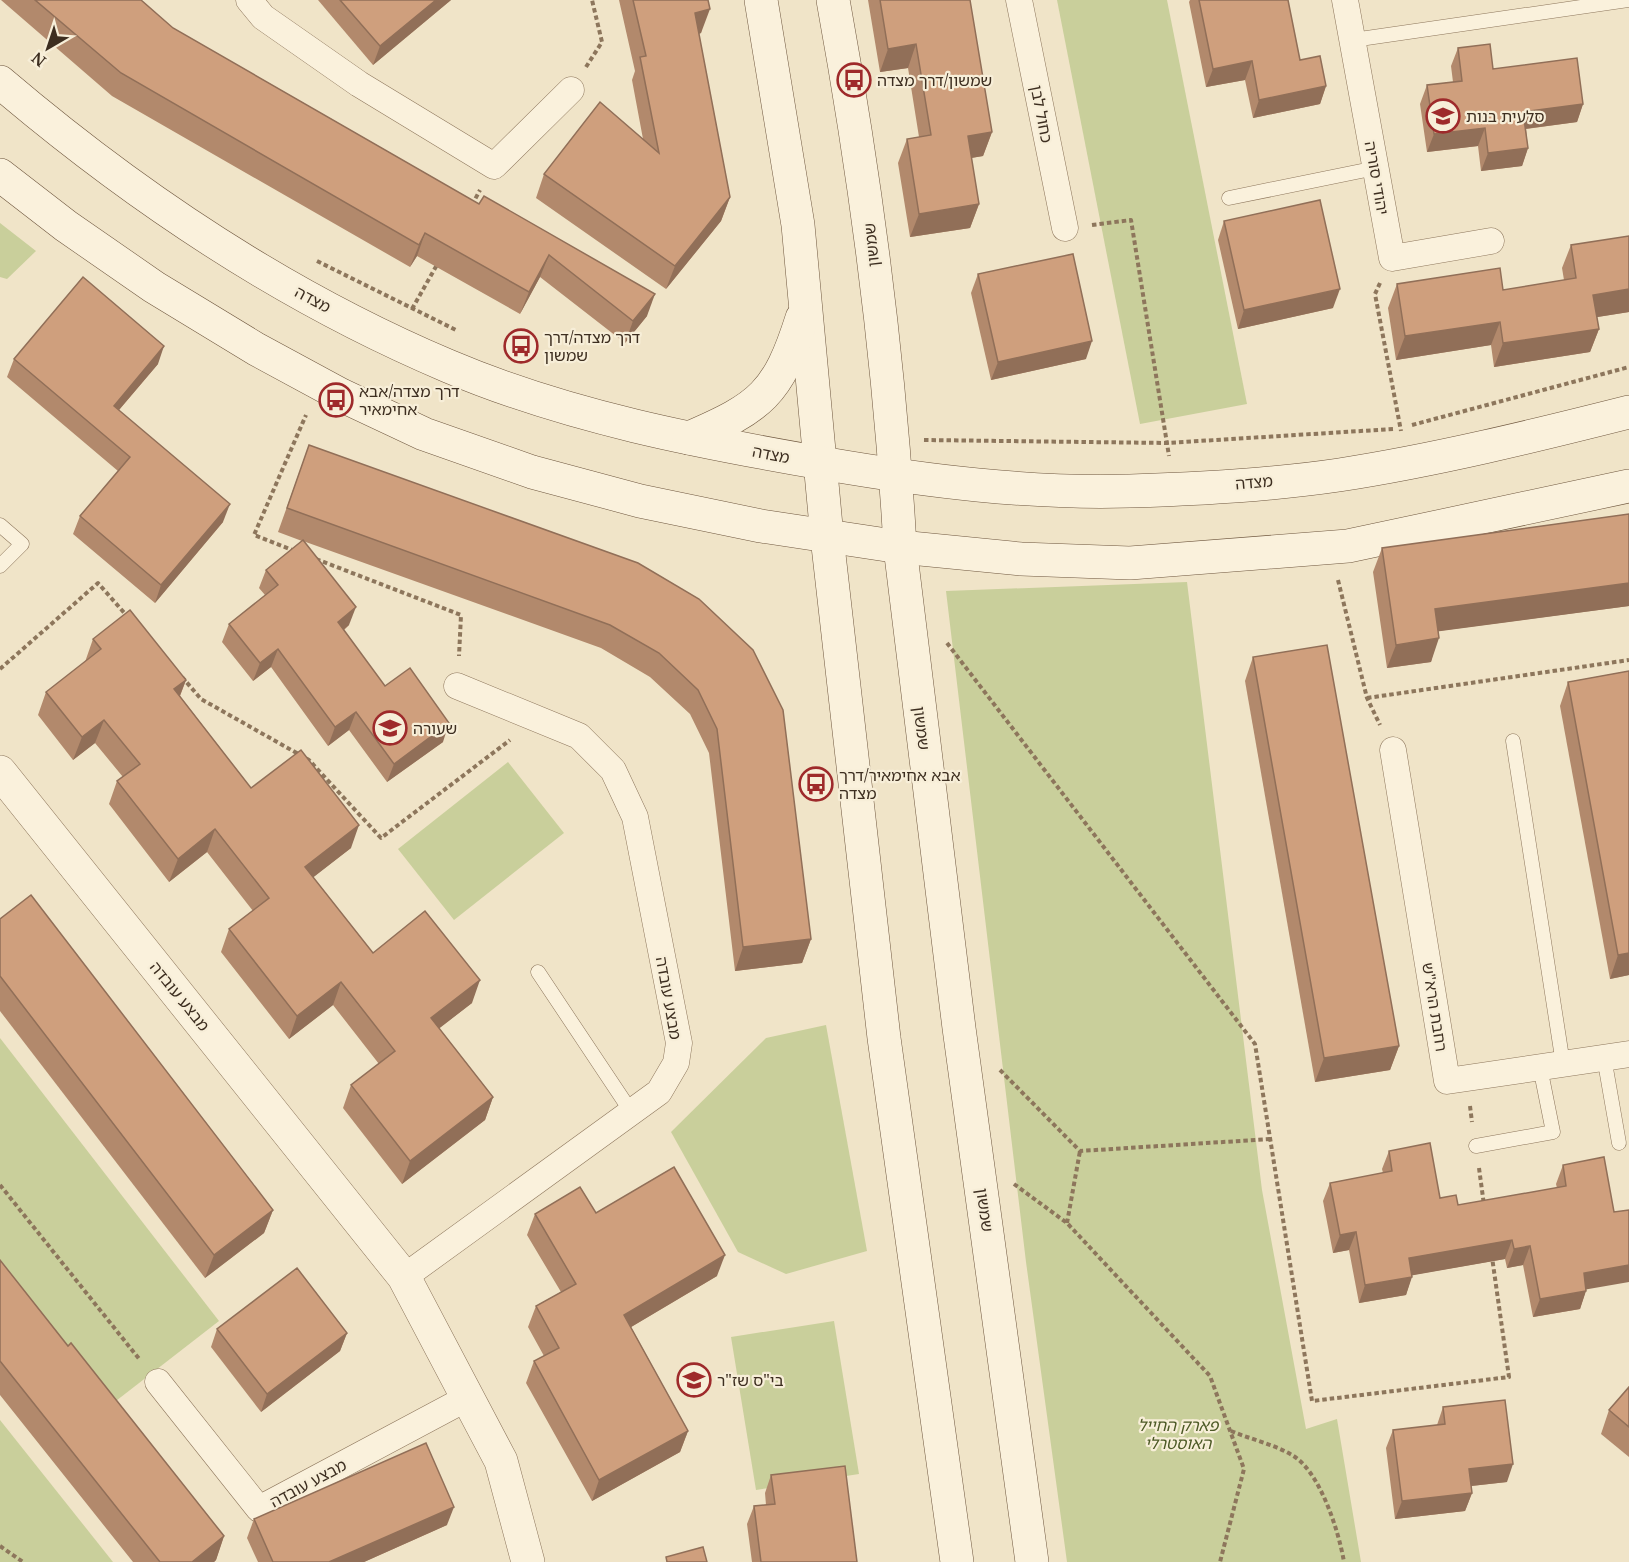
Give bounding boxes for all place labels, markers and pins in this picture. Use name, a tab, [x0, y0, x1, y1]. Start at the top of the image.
bus stop icon: שמשון/דרך מצדה	[836, 62, 872, 98]
place label: שמשון/דרך מצדה	[877, 69, 992, 91]
school or university icon: סלעית בנות	[1425, 98, 1461, 134]
place label: סלעית בנות	[1466, 105, 1545, 127]
place label: דרך מצדה/דרך שמשון	[544, 326, 641, 366]
bus stop icon: דרך מצדה/דרך שמשון	[503, 328, 539, 364]
place label: דרך מצדה/אבא אחימאיר	[359, 380, 460, 420]
bus stop icon: דרך מצדה/אבא אחימאיר	[318, 382, 354, 418]
school or university icon: שעורה	[372, 710, 408, 746]
place label: שעורה	[413, 717, 457, 739]
place label: אבא אחימאיר/דרך מצדה	[839, 764, 961, 804]
bus stop icon: אבא אחימאיר/דרך מצדה	[798, 766, 834, 802]
school or university icon: בי"ס שז"ר	[676, 1362, 712, 1398]
place label: בי"ס שז"ר	[717, 1369, 784, 1391]

